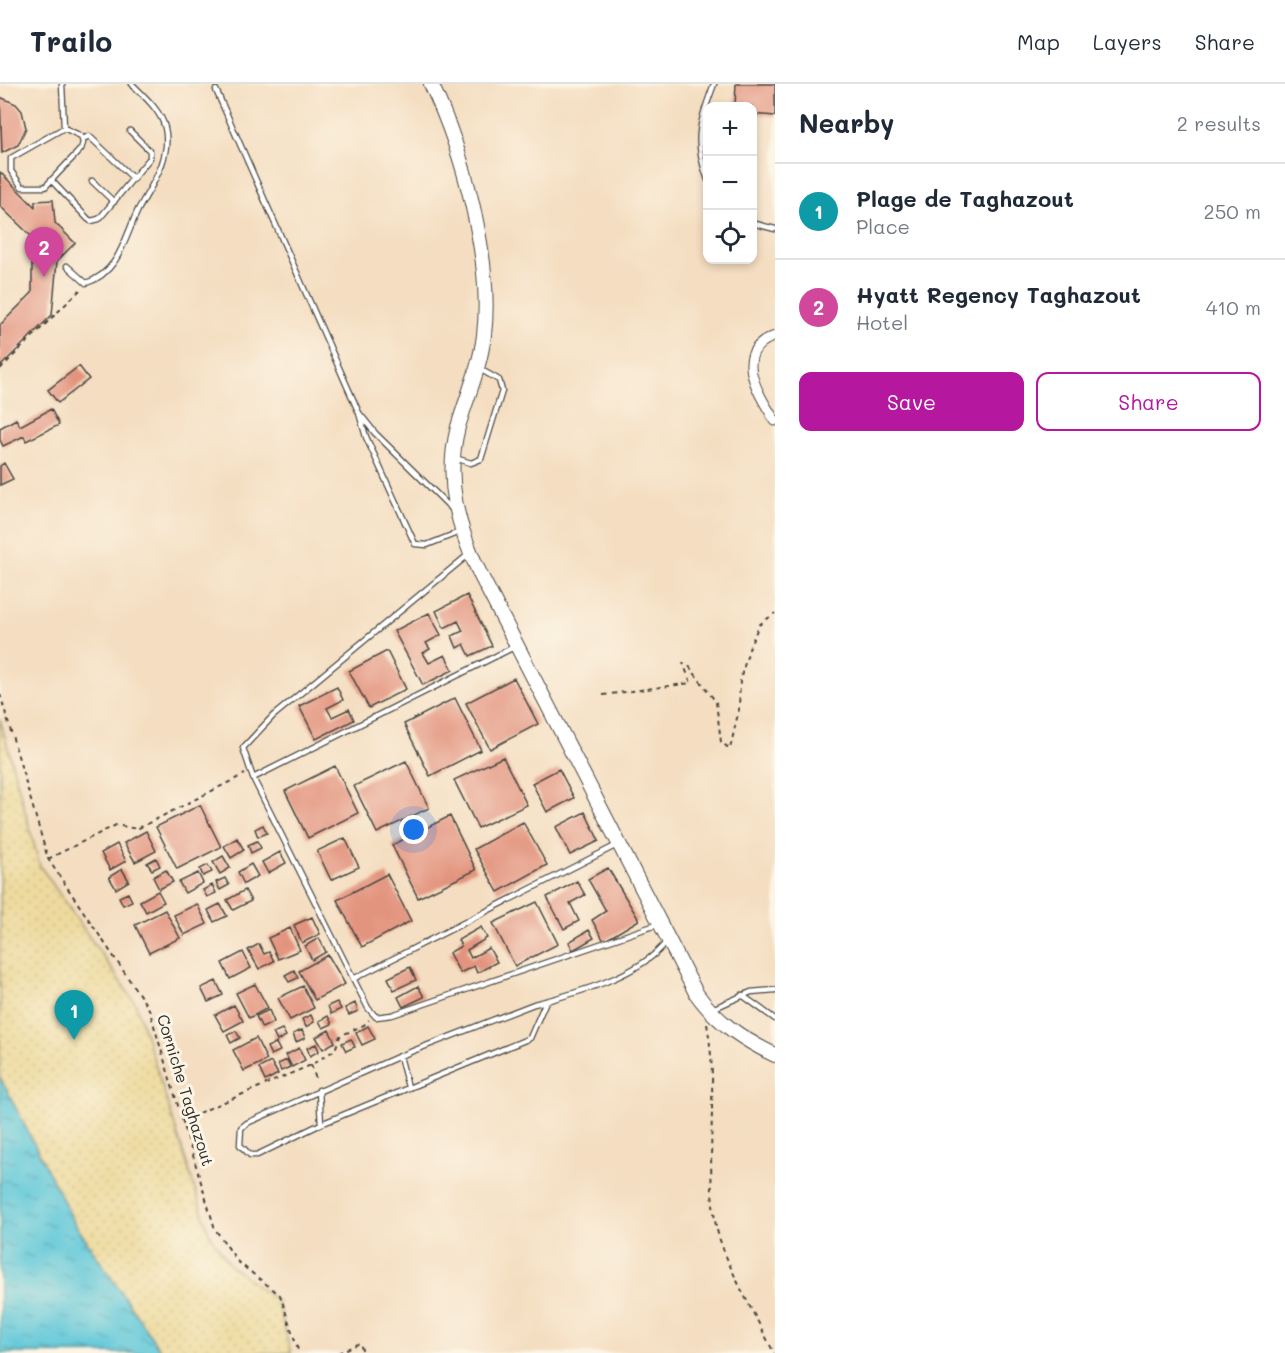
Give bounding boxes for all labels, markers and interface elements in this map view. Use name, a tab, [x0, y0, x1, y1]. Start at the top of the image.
text: Trailo	[30, 23, 112, 59]
text: Map	[1017, 28, 1060, 55]
text: Layers	[1093, 28, 1162, 55]
text: Share	[1195, 28, 1255, 55]
map controls	[703, 102, 757, 264]
button: +	[703, 102, 757, 156]
text: Nearby	[799, 106, 894, 140]
text: 2 results	[1177, 110, 1261, 136]
button: −	[703, 156, 757, 210]
text: Plage de Taghazout	[856, 184, 1074, 213]
text: 1	[814, 198, 823, 224]
text: 250 m	[1204, 198, 1261, 224]
button: locate	[703, 210, 757, 264]
text: Place	[856, 213, 910, 239]
pin: 2	[24, 228, 63, 277]
text: Hyatt Regency Taghazout	[856, 280, 1141, 309]
text: 2	[813, 294, 824, 320]
text: 410 m	[1206, 294, 1261, 320]
text: Hotel	[856, 309, 908, 335]
button: Save	[799, 372, 1024, 431]
button: Share	[1036, 372, 1261, 431]
your location	[399, 815, 428, 844]
pin: 1	[54, 990, 94, 1040]
street label: Corniche Taghazout	[153, 1012, 219, 1168]

